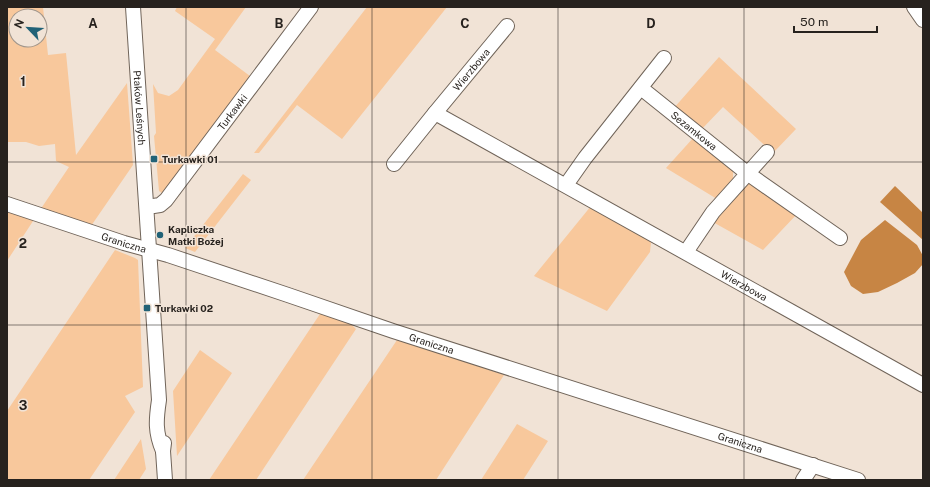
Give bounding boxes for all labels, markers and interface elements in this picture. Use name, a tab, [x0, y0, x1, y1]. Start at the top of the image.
north arrow	[8, 8, 48, 48]
scale bar	[794, 8, 877, 34]
text: 50 m	[800, 15, 828, 29]
text: A	[88, 16, 98, 31]
text: B	[275, 16, 284, 31]
text: C	[460, 16, 470, 31]
text: D	[646, 16, 656, 31]
text: N	[12, 17, 26, 30]
street label: Wierzbowa	[450, 46, 492, 93]
street label: Ptaków Leśnych	[131, 70, 148, 146]
text: 1	[20, 74, 26, 89]
street label: Turkawki	[215, 92, 249, 132]
street label: Sezamkowa	[669, 108, 719, 153]
place label: Turkawki 01	[162, 153, 218, 165]
marker: Turkawki 01	[149, 154, 159, 164]
place label: Kapliczka Matki Bożej	[168, 223, 224, 247]
street label: Graniczna	[100, 230, 148, 255]
marker: Kapliczka Matki Bożej	[155, 230, 165, 240]
text: 2	[19, 236, 27, 251]
street label: Wierzbowa	[719, 268, 770, 303]
place label: Turkawki 02	[155, 302, 213, 314]
marker: Turkawki 02	[142, 303, 152, 313]
street label: Graniczna	[408, 331, 456, 356]
text: 3	[19, 398, 28, 413]
street label: Graniczna	[716, 429, 764, 455]

